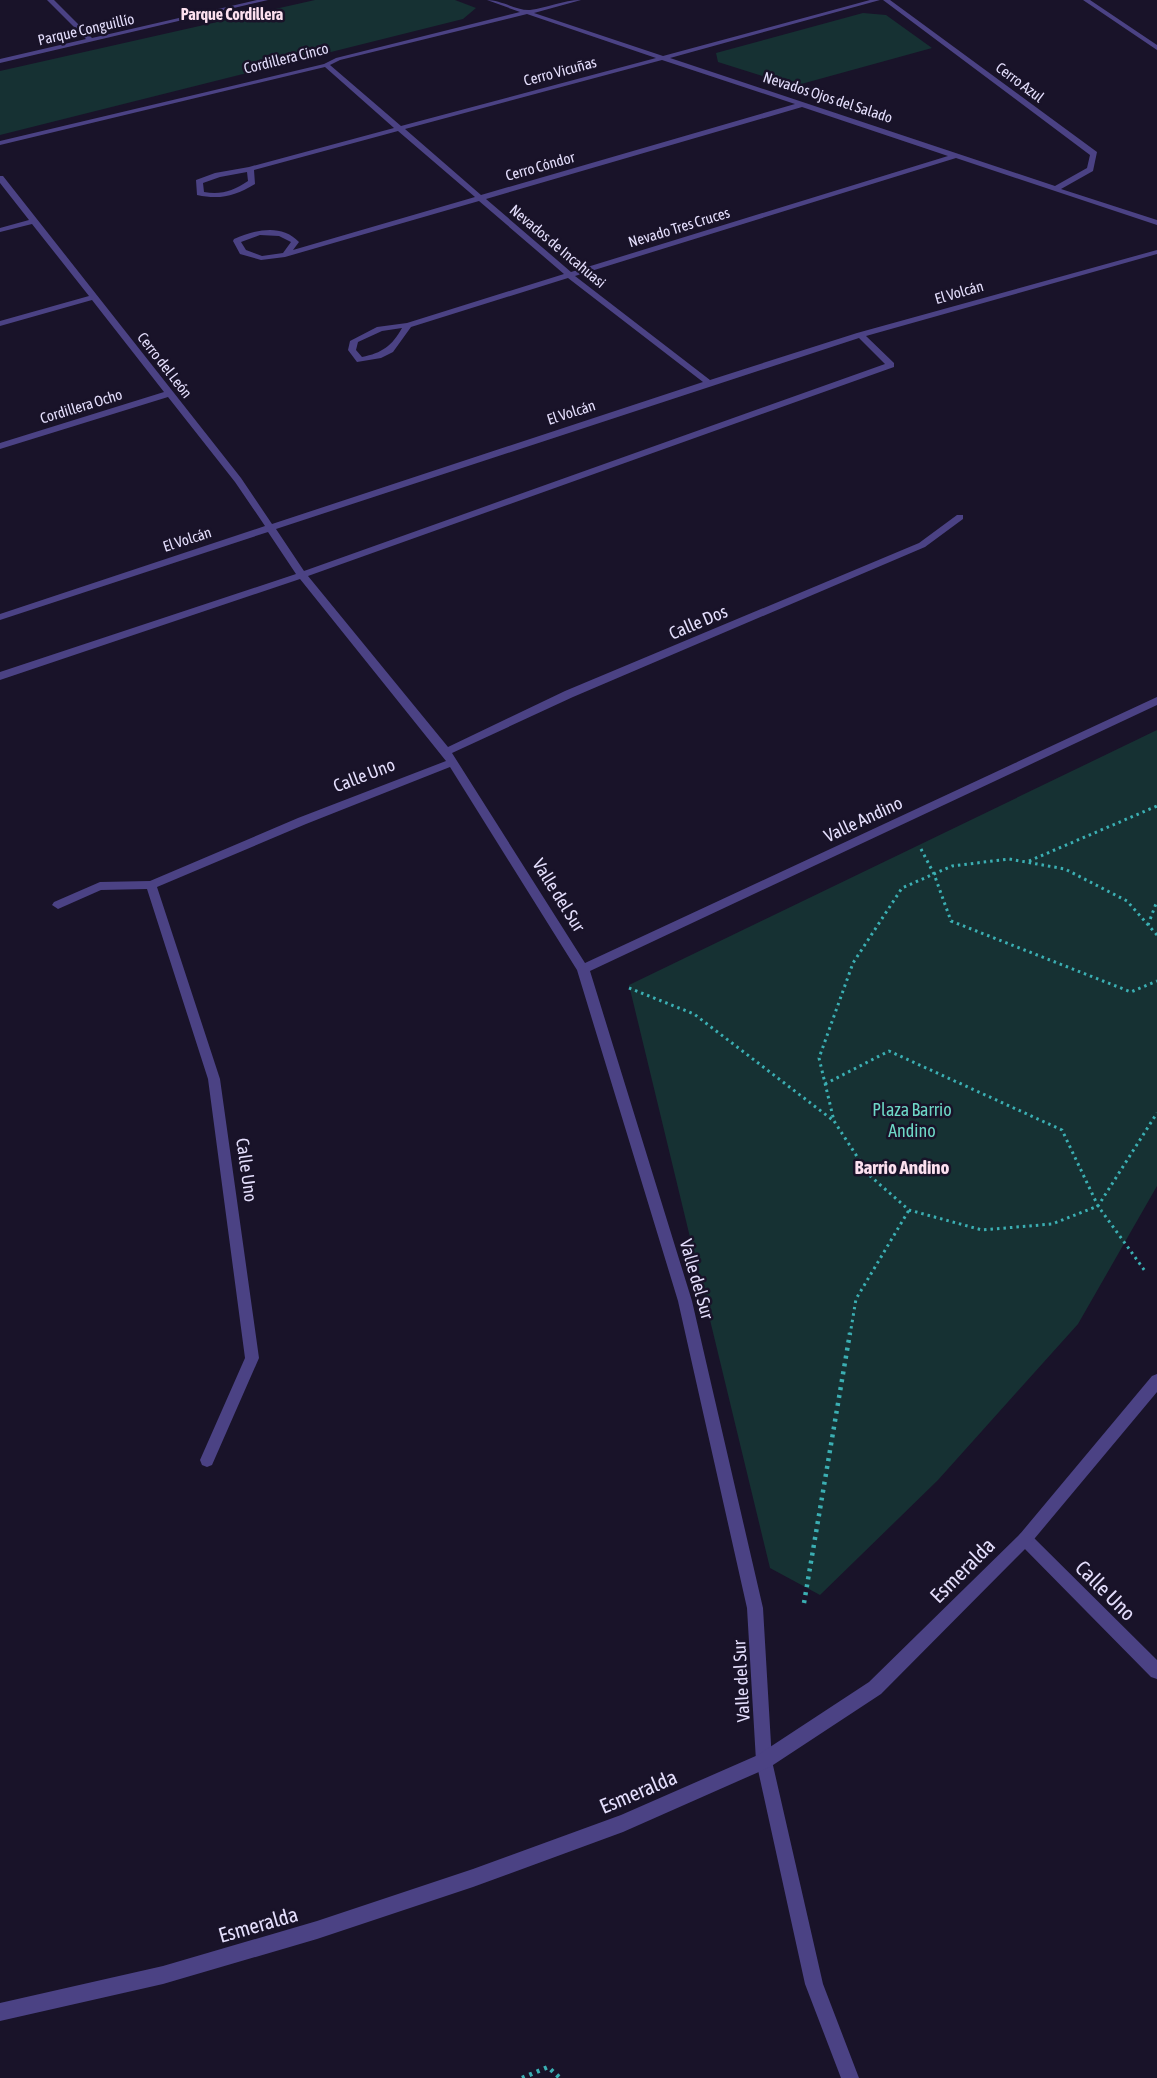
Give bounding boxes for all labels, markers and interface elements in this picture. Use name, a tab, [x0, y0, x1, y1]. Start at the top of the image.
district label: Parque Cordillera	[181, 5, 283, 23]
street label: Parque Conguillío	[36, 10, 136, 48]
street label: Cordillera Cinco	[242, 39, 330, 77]
street label: Cerro Vicuñas	[522, 53, 598, 89]
street label: Cerro Azul	[993, 59, 1047, 105]
street label: Nevados Ojos del Salado	[761, 68, 895, 126]
street label: Cerro Cóndor	[503, 148, 577, 184]
street label: Nevados de Incahuasi	[507, 201, 609, 291]
street label: Nevado Tres Cruces	[626, 204, 732, 250]
street label: El Volcán	[933, 277, 985, 307]
street label: Cerro del León	[134, 329, 196, 401]
street label: Cordillera Ocho	[38, 385, 124, 427]
street label: El Volcán	[545, 396, 597, 428]
street label: El Volcán	[161, 523, 213, 555]
street label: Calle Dos	[666, 600, 730, 644]
street label: Calle Uno	[330, 754, 398, 796]
street label: Valle Andino	[820, 792, 906, 846]
street label: Valle del Sur	[528, 855, 590, 936]
park label: Plaza Barrio Andino	[872, 1099, 952, 1141]
street label: Calle Uno	[232, 1137, 262, 1203]
district label: Barrio Andino	[854, 1156, 950, 1178]
street label: Valle del Sur	[676, 1237, 719, 1322]
street label: Esmeralda	[925, 1533, 999, 1607]
street label: Calle Uno	[1071, 1555, 1141, 1625]
street label: Valle del Sur	[728, 1639, 754, 1723]
street label: Esmeralda	[596, 1764, 680, 1818]
street label: Esmeralda	[215, 1901, 301, 1947]

